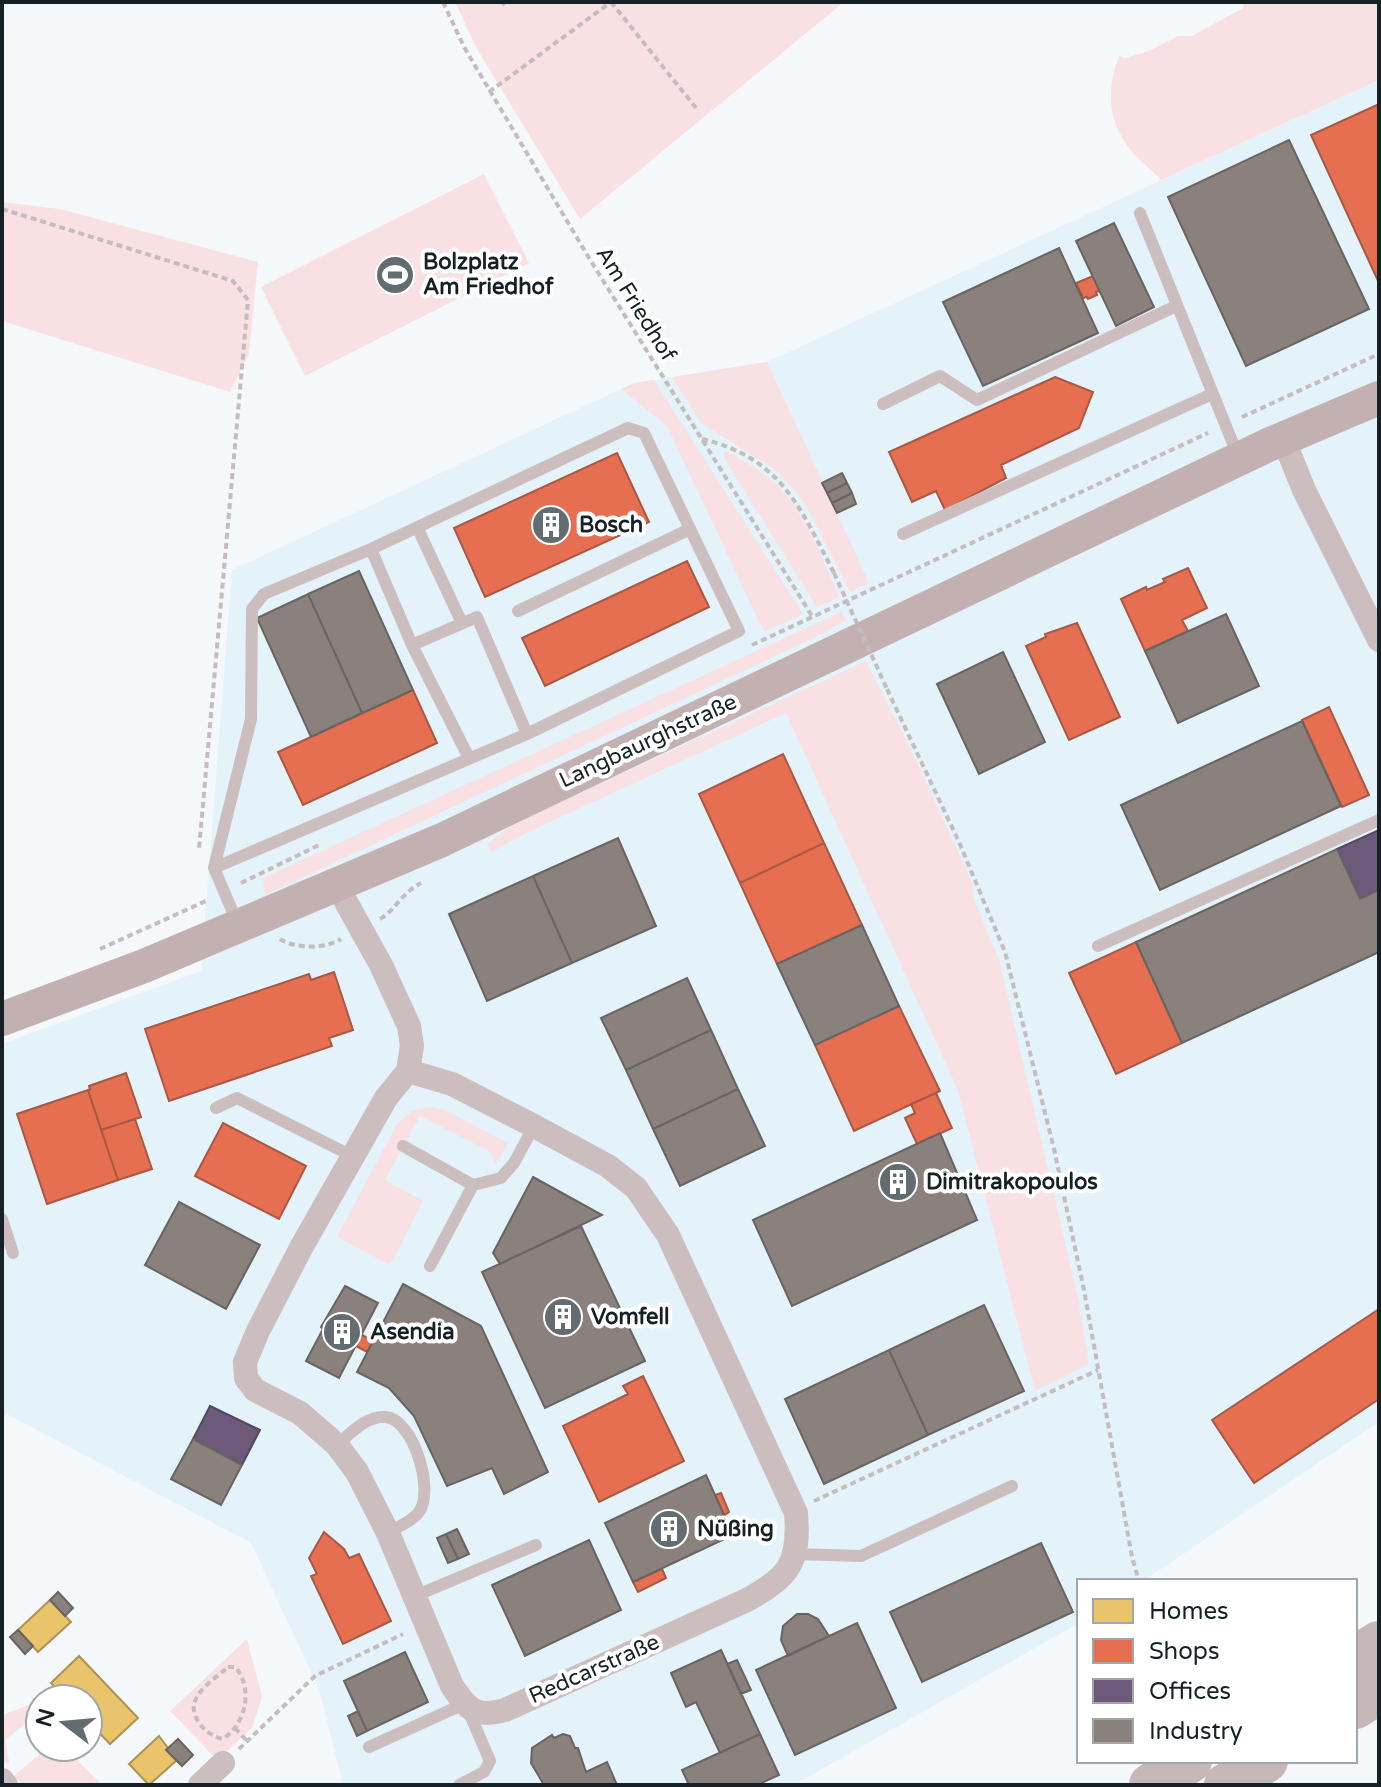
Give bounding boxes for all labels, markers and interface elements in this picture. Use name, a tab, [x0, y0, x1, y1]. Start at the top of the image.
street label: Am Friedhof	[590, 242, 682, 367]
place label: Bolzplatz Am Friedhof	[423, 249, 554, 300]
sports icon: Bolzplatz Am Friedhof	[374, 254, 416, 296]
building icon: Bosch	[530, 504, 572, 546]
place label: Bosch	[579, 512, 643, 538]
street label: Langbaurghstraße	[555, 688, 741, 794]
building icon: Dimitrakopoulos	[877, 1161, 919, 1203]
place label: Dimitrakopoulos	[926, 1169, 1098, 1195]
building icon: Vomfell	[542, 1296, 584, 1338]
place label: Vomfell	[591, 1304, 670, 1330]
building icon: Asendia	[321, 1311, 363, 1353]
place label: Asendia	[370, 1319, 455, 1345]
building icon: Nüßing	[648, 1508, 690, 1550]
place label: Nüßing	[697, 1516, 774, 1542]
legend	[1077, 1579, 1357, 1763]
text: Homes	[1149, 1597, 1229, 1626]
street label: Redcarstraße	[525, 1629, 663, 1709]
text: Shops	[1149, 1637, 1219, 1666]
text: Offices	[1149, 1677, 1231, 1706]
north arrow	[24, 1683, 104, 1763]
text: N	[31, 1706, 61, 1730]
text: Industry	[1149, 1717, 1243, 1746]

